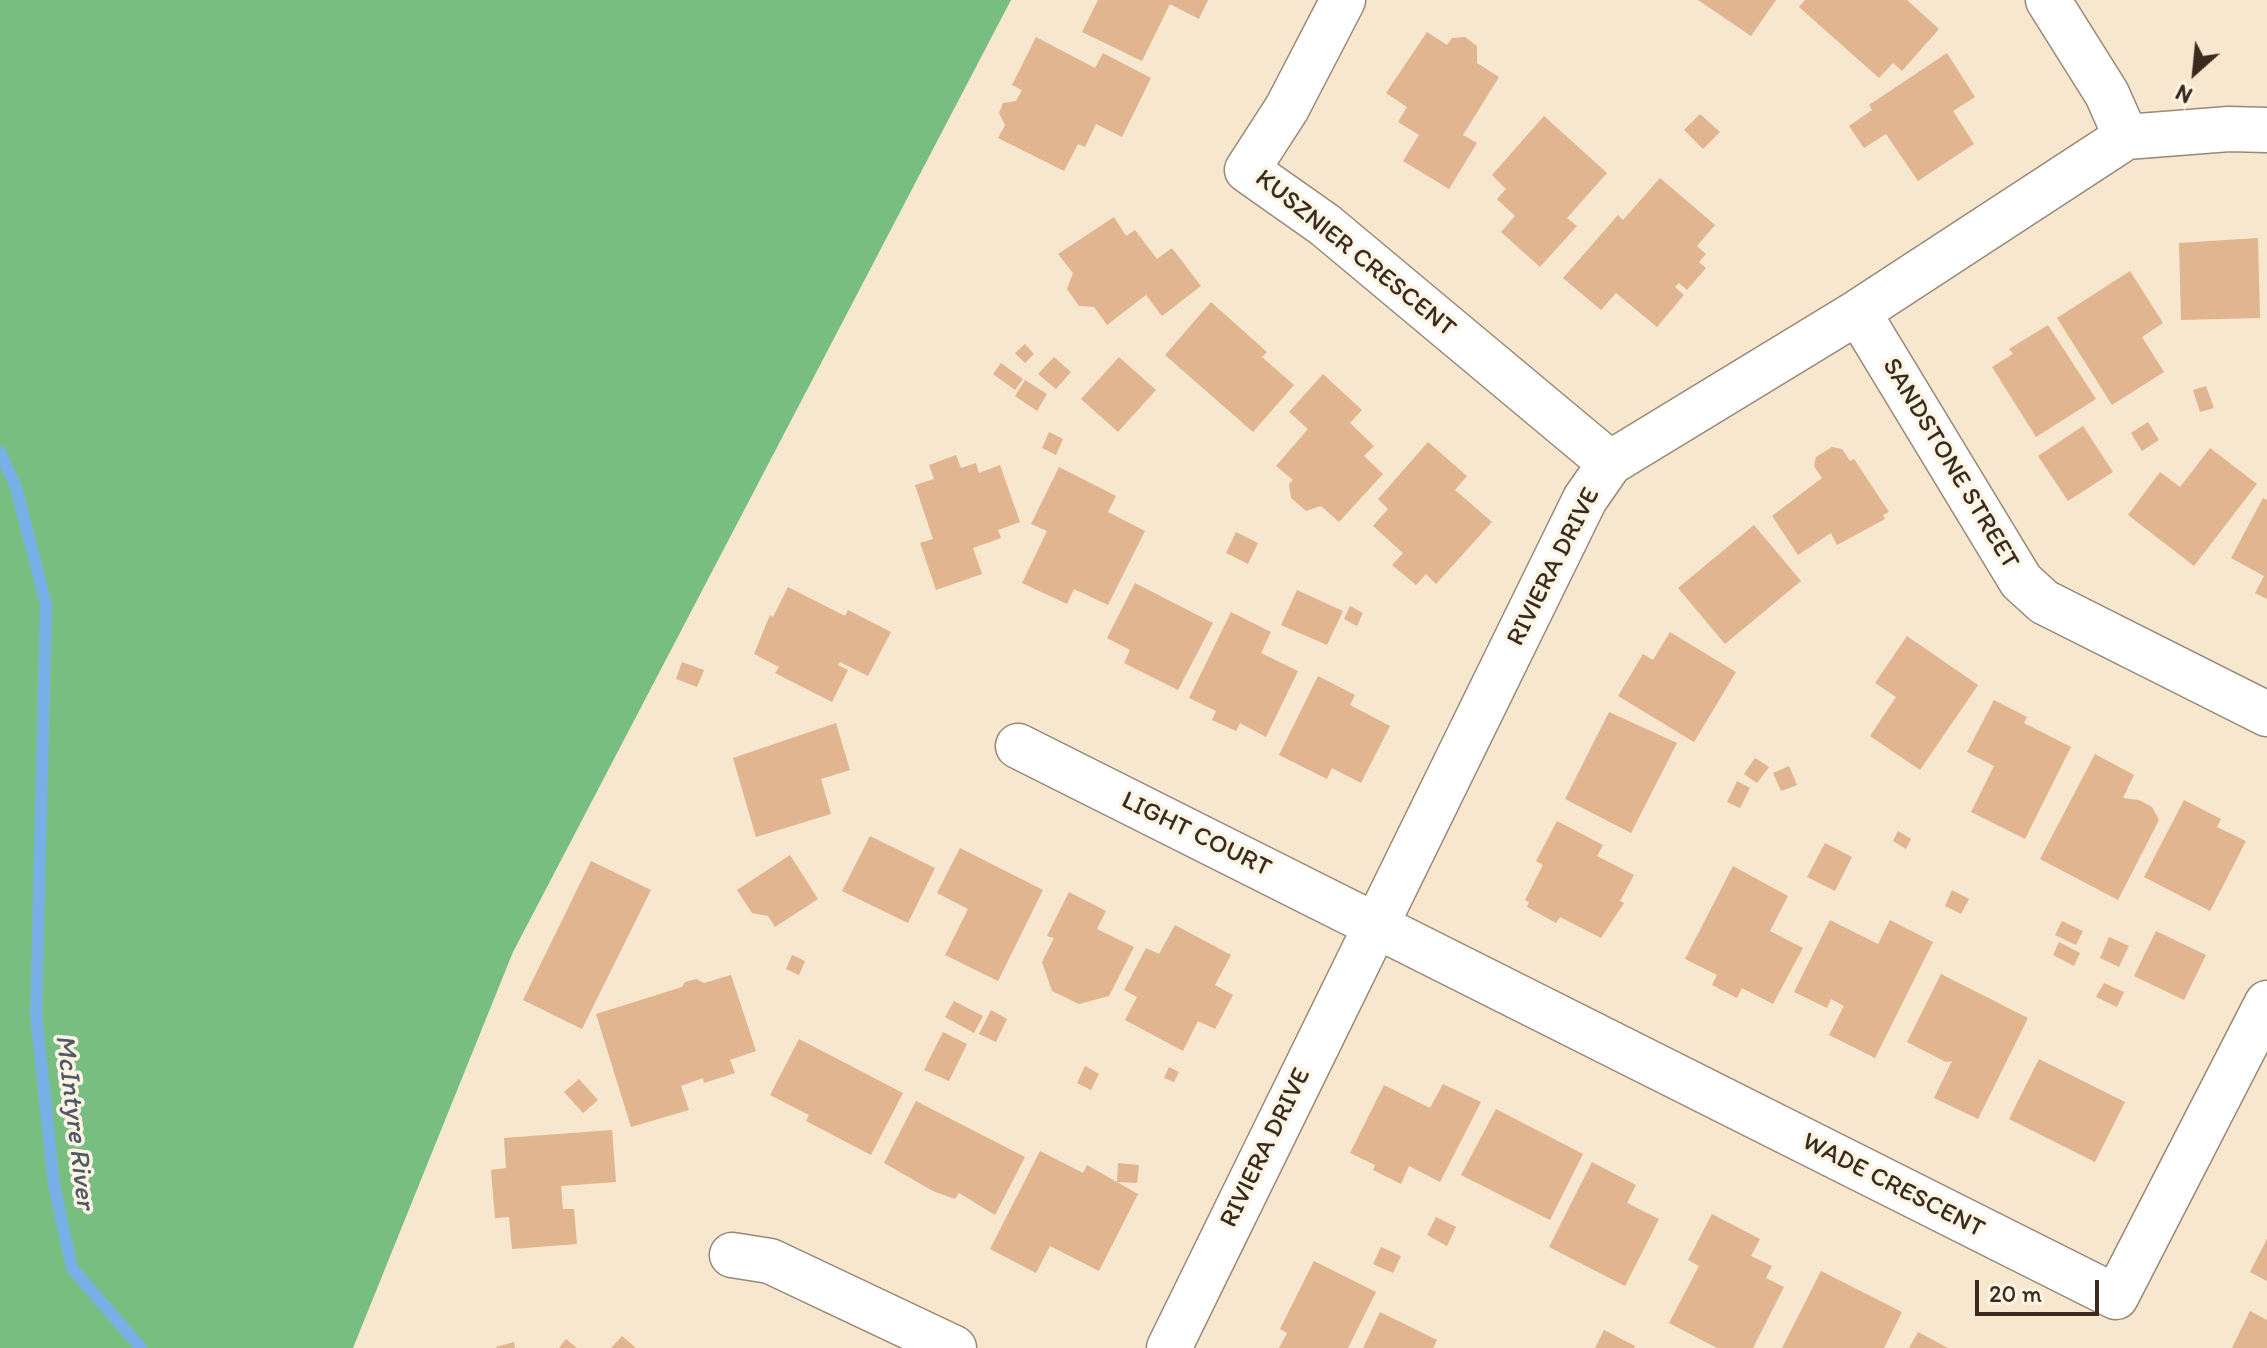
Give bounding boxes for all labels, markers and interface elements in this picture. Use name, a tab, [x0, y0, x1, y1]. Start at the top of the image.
north arrow	[2155, 32, 2235, 112]
text: N	[2171, 78, 2197, 109]
street label: KUSZNIER CRESCENT	[1248, 163, 1462, 345]
street label: SANDSTONE STREET	[1875, 353, 2025, 575]
street label: RIVIERA DRIVE	[1501, 483, 1607, 651]
street label: LIGHT COURT	[1116, 785, 1276, 885]
water label: McIntyre River	[47, 1033, 101, 1211]
street label: RIVIERA DRIVE	[1214, 1063, 1318, 1233]
street label: WADE CRESCENT	[1797, 1127, 1989, 1245]
scale bar	[1979, 1264, 2103, 1314]
text: 20 m	[1989, 1279, 2042, 1308]

